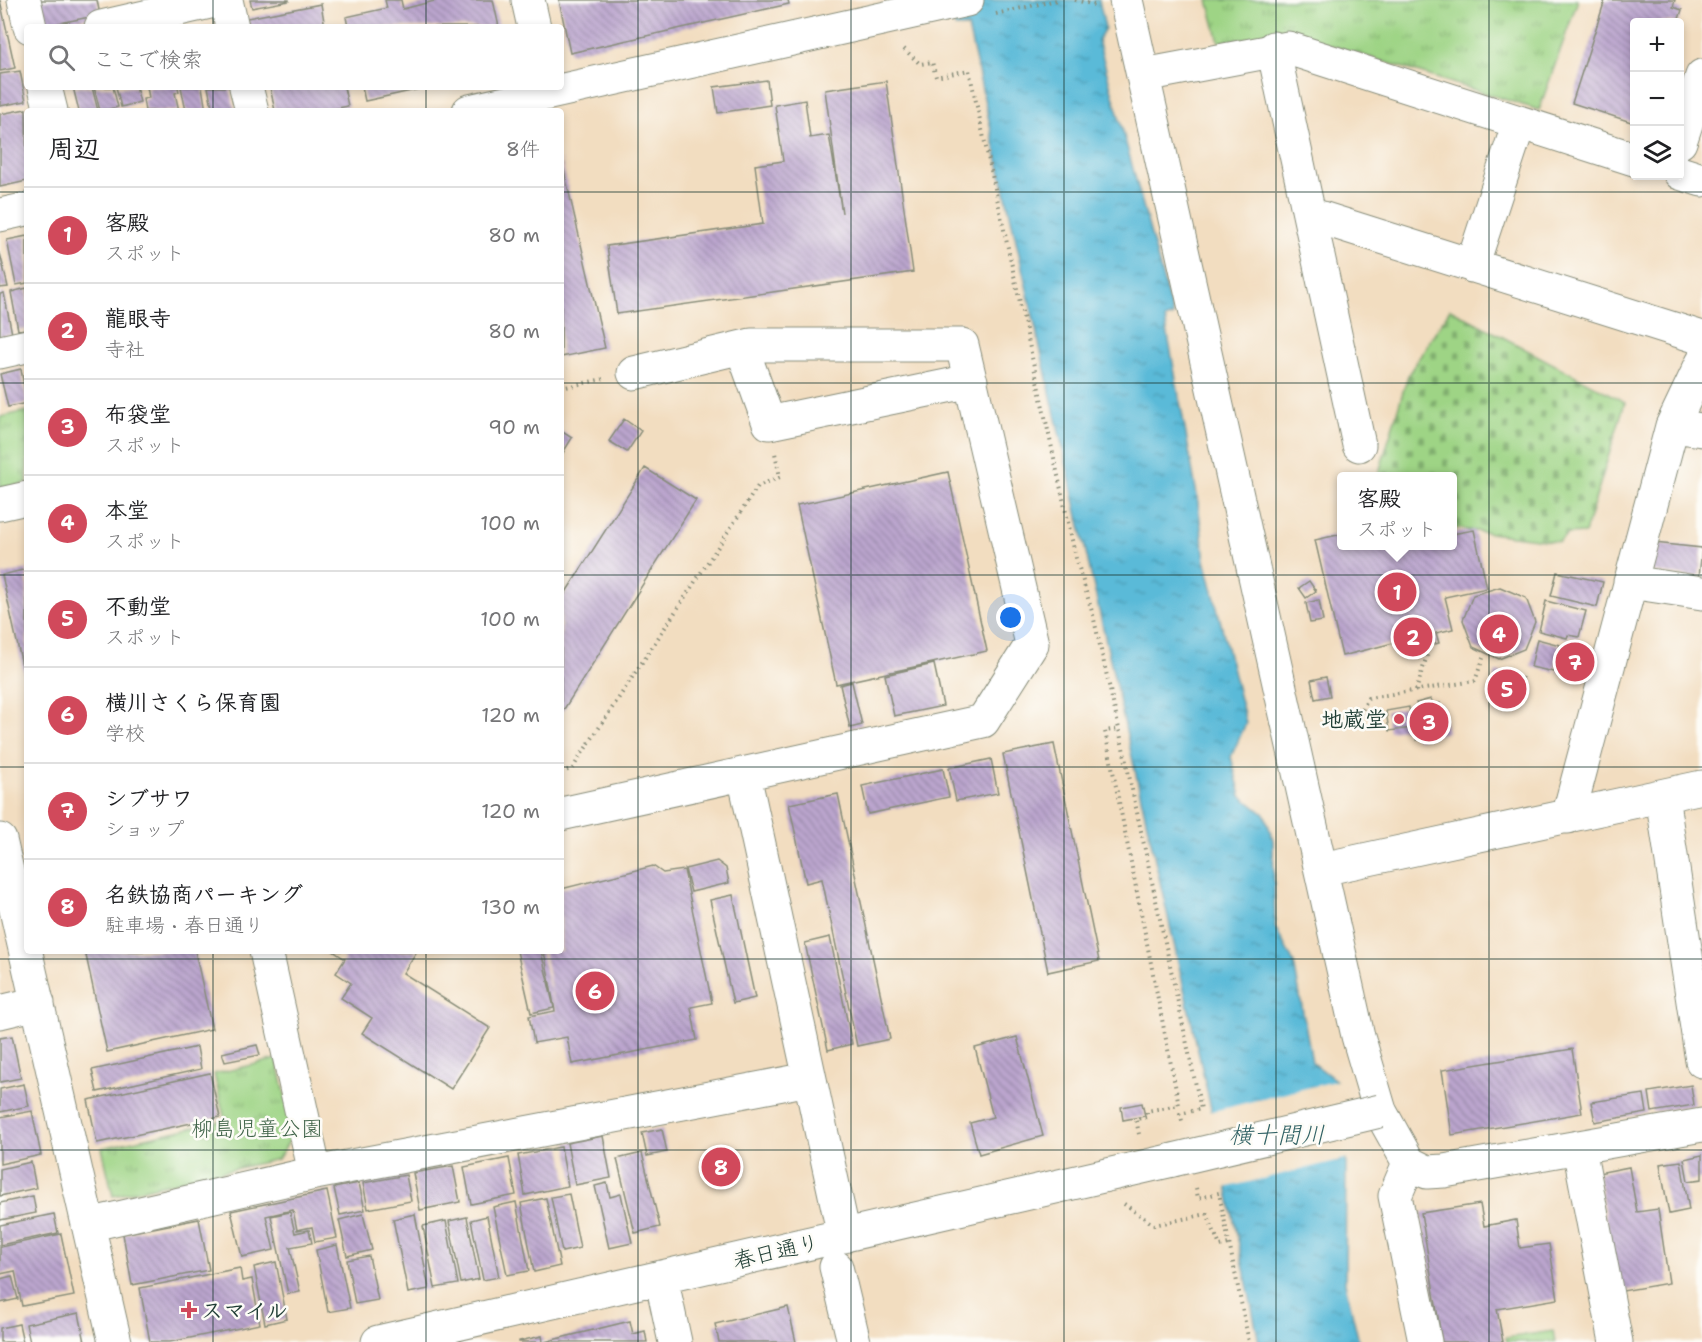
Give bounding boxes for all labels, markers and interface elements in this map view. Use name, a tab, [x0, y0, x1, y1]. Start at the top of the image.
map controls	[1630, 18, 1684, 180]
button: +	[1630, 18, 1684, 72]
search box	[24, 24, 564, 90]
icon: search	[45, 41, 78, 74]
text: ここで検索	[93, 45, 203, 74]
button: −	[1630, 72, 1684, 126]
button: layers	[1630, 126, 1684, 180]
text: 周辺	[48, 131, 100, 166]
text: 8件	[506, 136, 540, 162]
text: 客殿	[105, 208, 149, 237]
text: 1	[63, 222, 72, 248]
text: 80 m	[488, 222, 540, 248]
text: スポット	[105, 240, 185, 266]
text: 龍眼寺	[105, 304, 171, 333]
text: 2	[61, 318, 75, 344]
text: 80 m	[488, 318, 540, 344]
text: 寺社	[105, 336, 145, 362]
text: 布袋堂	[105, 400, 171, 429]
text: 3	[61, 414, 75, 440]
text: 90 m	[488, 414, 540, 440]
text: スポット	[105, 432, 185, 458]
popup	[1337, 472, 1457, 550]
text: 客殿	[1357, 484, 1401, 513]
text: 本堂	[105, 496, 149, 525]
text: 4	[61, 510, 75, 536]
text: 100 m	[480, 510, 540, 536]
text: スポット	[1357, 516, 1437, 542]
text: スポット	[105, 528, 185, 554]
pin: 1	[1378, 570, 1416, 614]
text: 不動堂	[105, 592, 171, 621]
your location	[996, 603, 1025, 632]
text: 5	[61, 606, 74, 632]
text: 100 m	[480, 606, 540, 632]
pin: 4	[1480, 612, 1518, 656]
pin: 2	[1394, 614, 1432, 660]
text: スポット	[105, 624, 185, 650]
pin: 7	[1556, 640, 1594, 684]
pin: 5	[1488, 666, 1526, 712]
text: 横川さくら保育園	[105, 688, 281, 717]
pin: 3	[1410, 700, 1448, 744]
text: 6	[61, 702, 75, 728]
text: 120 m	[481, 702, 540, 728]
place label: 地蔵堂	[1321, 705, 1387, 734]
marker: 地蔵堂	[1392, 712, 1406, 726]
text: 学校	[105, 720, 145, 746]
text: シブサワ	[105, 784, 193, 813]
text: 7	[61, 798, 75, 824]
text: 120 m	[481, 798, 540, 824]
text: ショップ	[105, 816, 184, 842]
text: 名鉄協商パーキング	[105, 880, 303, 909]
text: 8	[61, 894, 75, 920]
text: 130 m	[481, 894, 540, 920]
text: 駐車場 · 春日通り	[105, 912, 264, 938]
pin: 6	[576, 968, 614, 1014]
park label: 柳島児童公園	[191, 1114, 323, 1143]
water label: 横十間川	[1229, 1119, 1325, 1151]
pin: 8	[702, 1144, 740, 1190]
street label: 春日通り	[730, 1227, 822, 1276]
place label: スマイル	[201, 1296, 288, 1325]
marker: スマイル	[182, 1303, 196, 1317]

